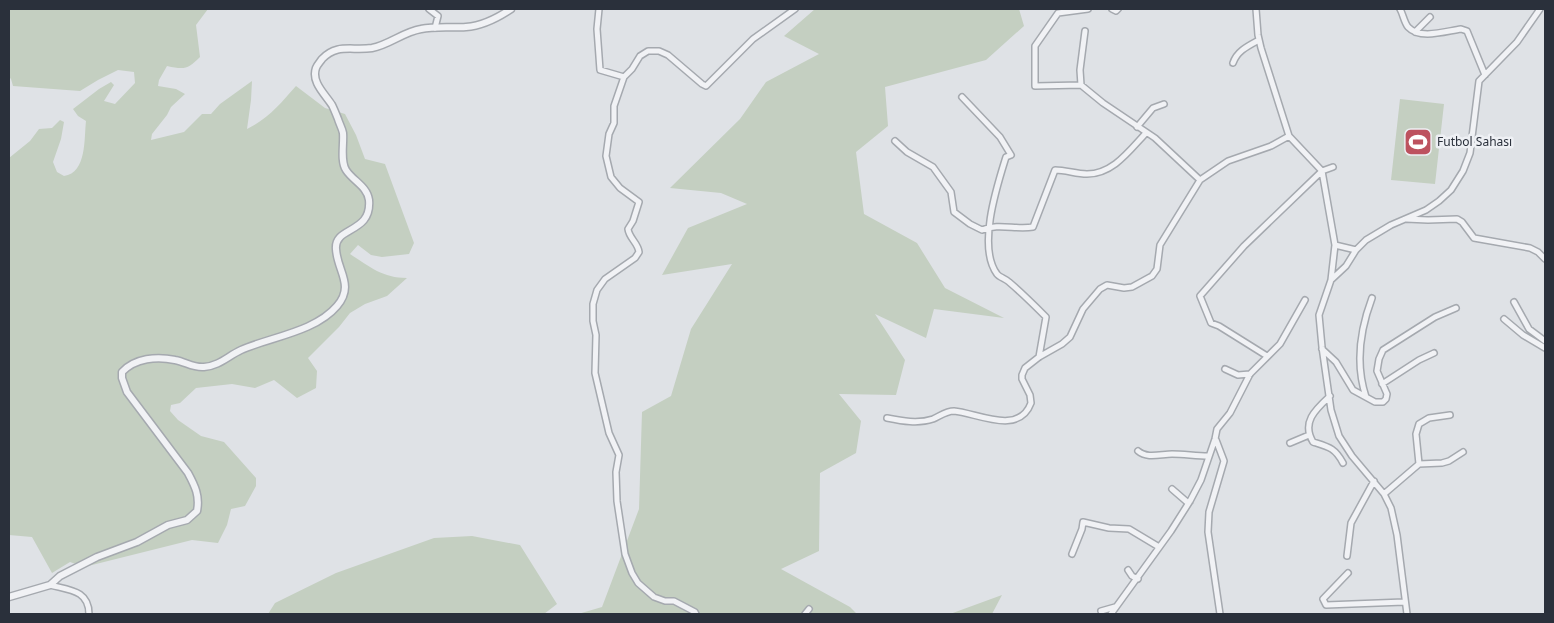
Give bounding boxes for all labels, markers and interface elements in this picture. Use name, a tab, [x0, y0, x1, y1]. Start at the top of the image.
sports icon: Futbol Sahası	[1403, 127, 1433, 157]
place label: Futbol Sahası	[1437, 133, 1512, 150]

